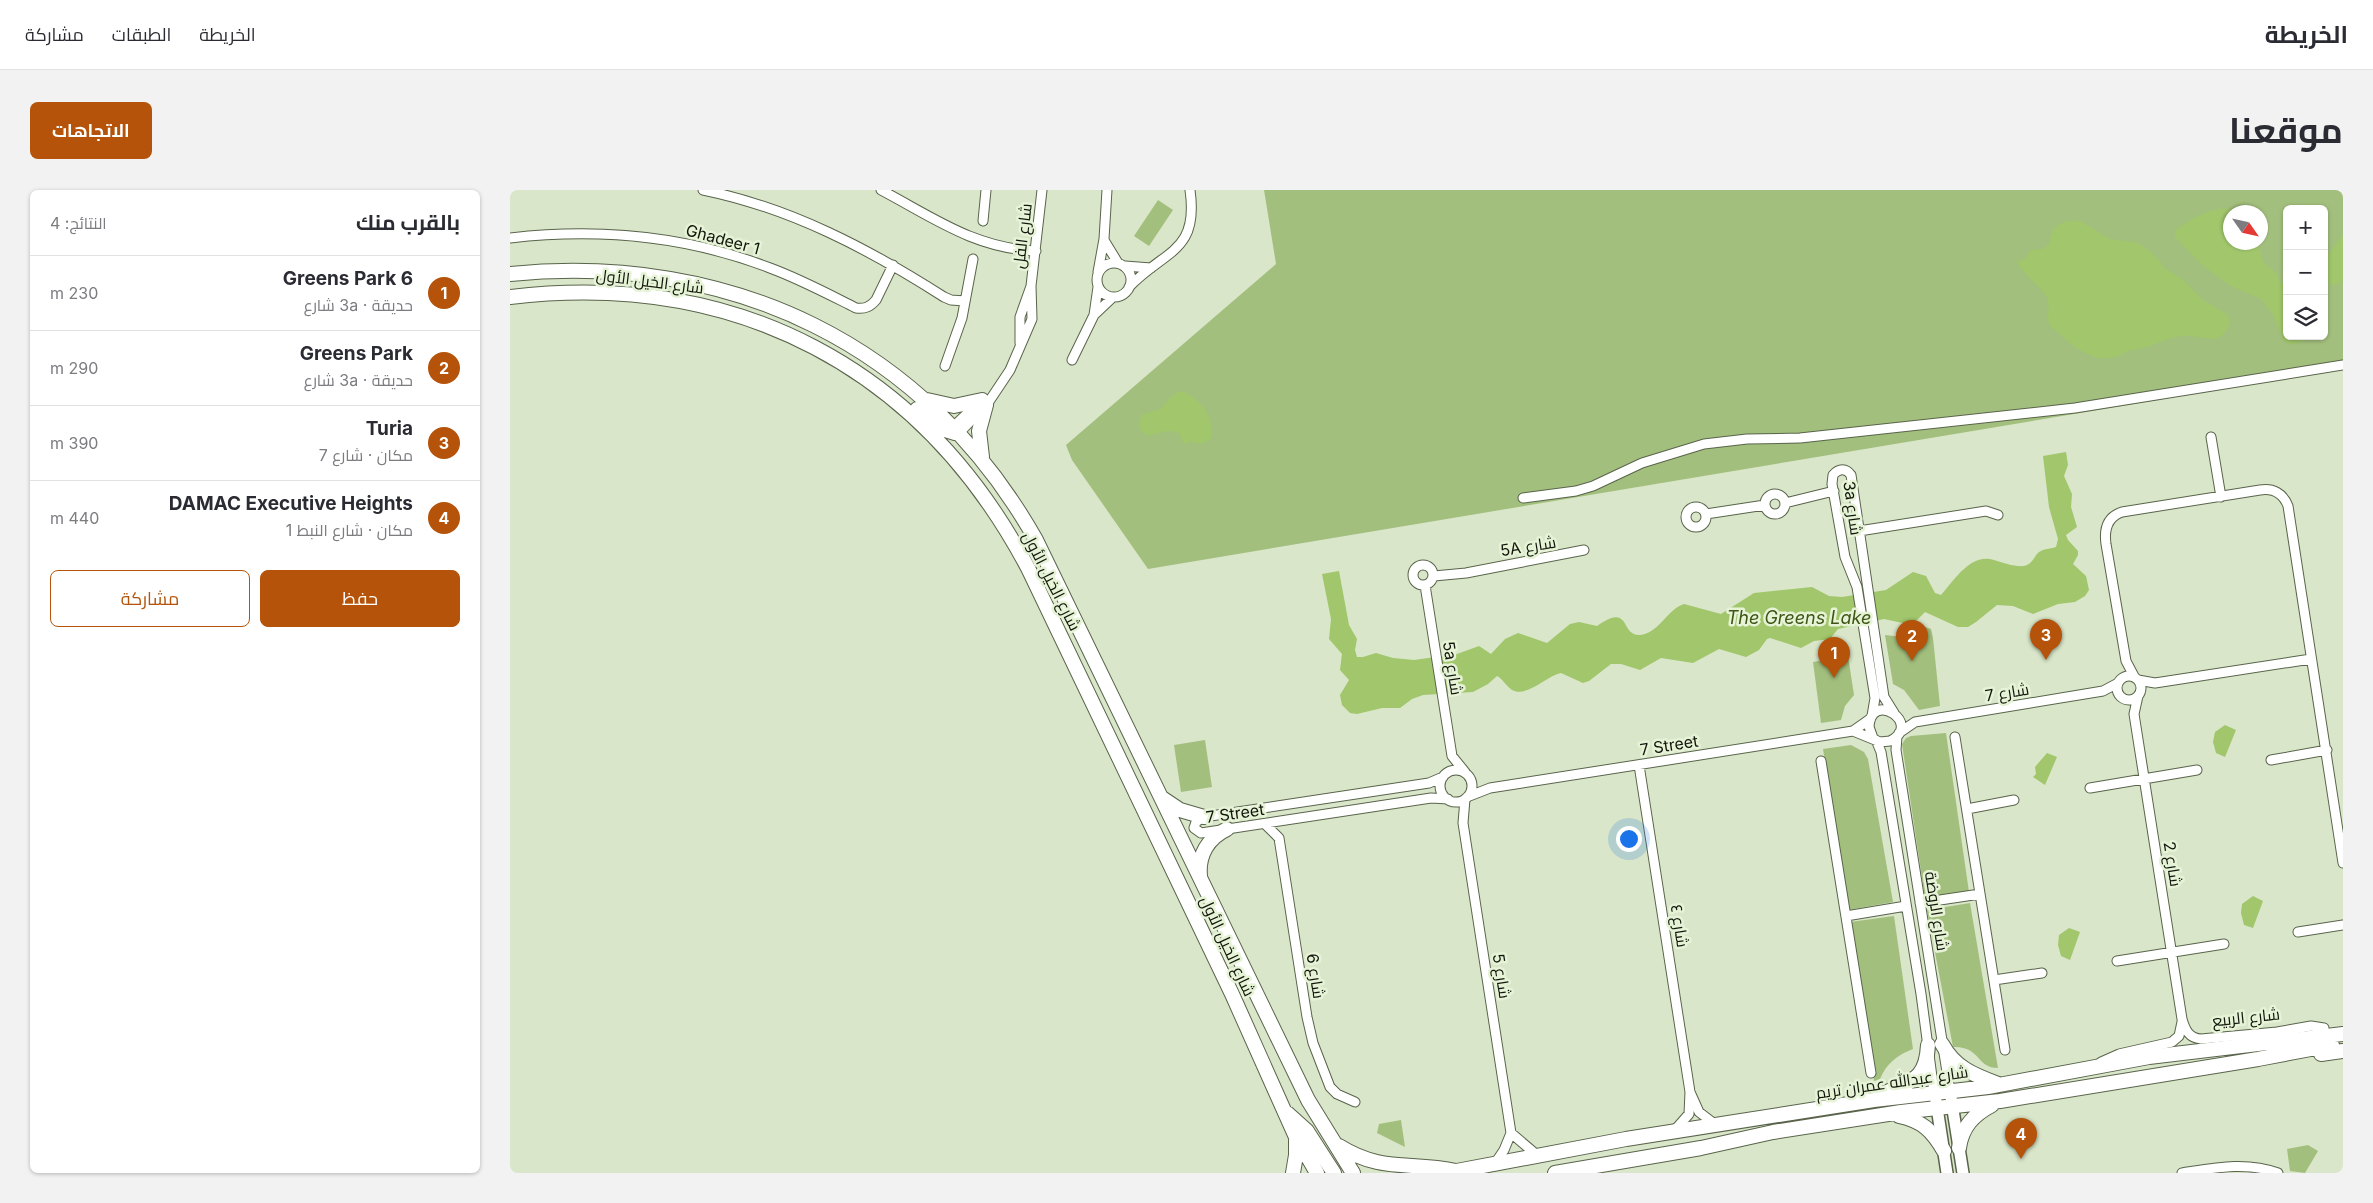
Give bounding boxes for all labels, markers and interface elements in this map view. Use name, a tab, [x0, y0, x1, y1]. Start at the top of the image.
text: الخريطة	[2265, 20, 2348, 49]
text: مشاركة	[25, 24, 84, 45]
text: الطبقات	[112, 24, 171, 45]
text: الخريطة	[199, 24, 256, 45]
button: الاتجاهات	[30, 102, 152, 159]
text: موقعنا	[2229, 109, 2343, 151]
street label: شارع الفل	[1008, 202, 1038, 270]
north arrow	[2223, 205, 2268, 250]
map controls	[2283, 205, 2328, 340]
button: +	[2283, 205, 2328, 250]
text: بالقرب منك	[356, 210, 460, 235]
text: النتائج: 4	[50, 213, 107, 233]
street label: Ghadeer 1	[684, 220, 762, 258]
button: −	[2283, 250, 2328, 295]
street label: شارع الخيل الأول	[595, 264, 705, 300]
text: Greens Park 6	[283, 267, 413, 290]
text: 230 m	[50, 283, 98, 303]
text: 1	[441, 283, 447, 303]
text: حديقة · 3a شارع	[304, 295, 413, 315]
button: layers	[2283, 295, 2328, 340]
text: Greens Park	[300, 342, 413, 365]
text: 290 m	[50, 358, 98, 378]
text: 2	[439, 358, 449, 378]
text: حديقة · 3a شارع	[304, 370, 413, 390]
text: Turia	[366, 417, 413, 440]
text: 390 m	[50, 433, 98, 453]
text: 3	[439, 433, 449, 453]
text: مكان · شارع 7	[319, 445, 413, 465]
street label: 3a شارع	[1837, 480, 1867, 537]
text: DAMAC Executive Heights	[169, 492, 413, 515]
text: 440 m	[50, 508, 99, 528]
text: 4	[439, 508, 449, 528]
text: مكان · شارع النبط 1	[286, 520, 413, 540]
street label: شارع الخيل الأول	[1017, 528, 1085, 635]
street label: 5A شارع	[1499, 532, 1558, 562]
button: مشاركة	[50, 570, 250, 627]
button: حفظ	[260, 570, 460, 627]
water label: The Greens Lake	[1727, 607, 1871, 628]
pin: 3	[2030, 619, 2062, 660]
pin: 2	[1896, 620, 1928, 661]
pin: 1	[1818, 637, 1850, 678]
street label: 5a شارع	[1437, 640, 1467, 697]
street label: شارع 7	[1983, 679, 2031, 707]
street label: 7 Street	[1638, 731, 1700, 759]
street label: 7 Street	[1205, 799, 1265, 827]
your location	[1616, 826, 1642, 852]
street label: شارع 2	[2158, 840, 2186, 888]
street label: شارع الروضة	[1919, 870, 1953, 952]
street label: شارع الخيل الأول	[1194, 893, 1260, 1000]
street label: شارع ٤	[1665, 903, 1693, 949]
street label: شارع 6	[1301, 952, 1329, 1000]
street label: شارع 5	[1487, 952, 1515, 1000]
street label: شارع الربيع	[2211, 1003, 2281, 1032]
street label: شارع عبدالله عمران تريم	[1815, 1061, 1970, 1105]
pin: 4	[2005, 1118, 2037, 1159]

